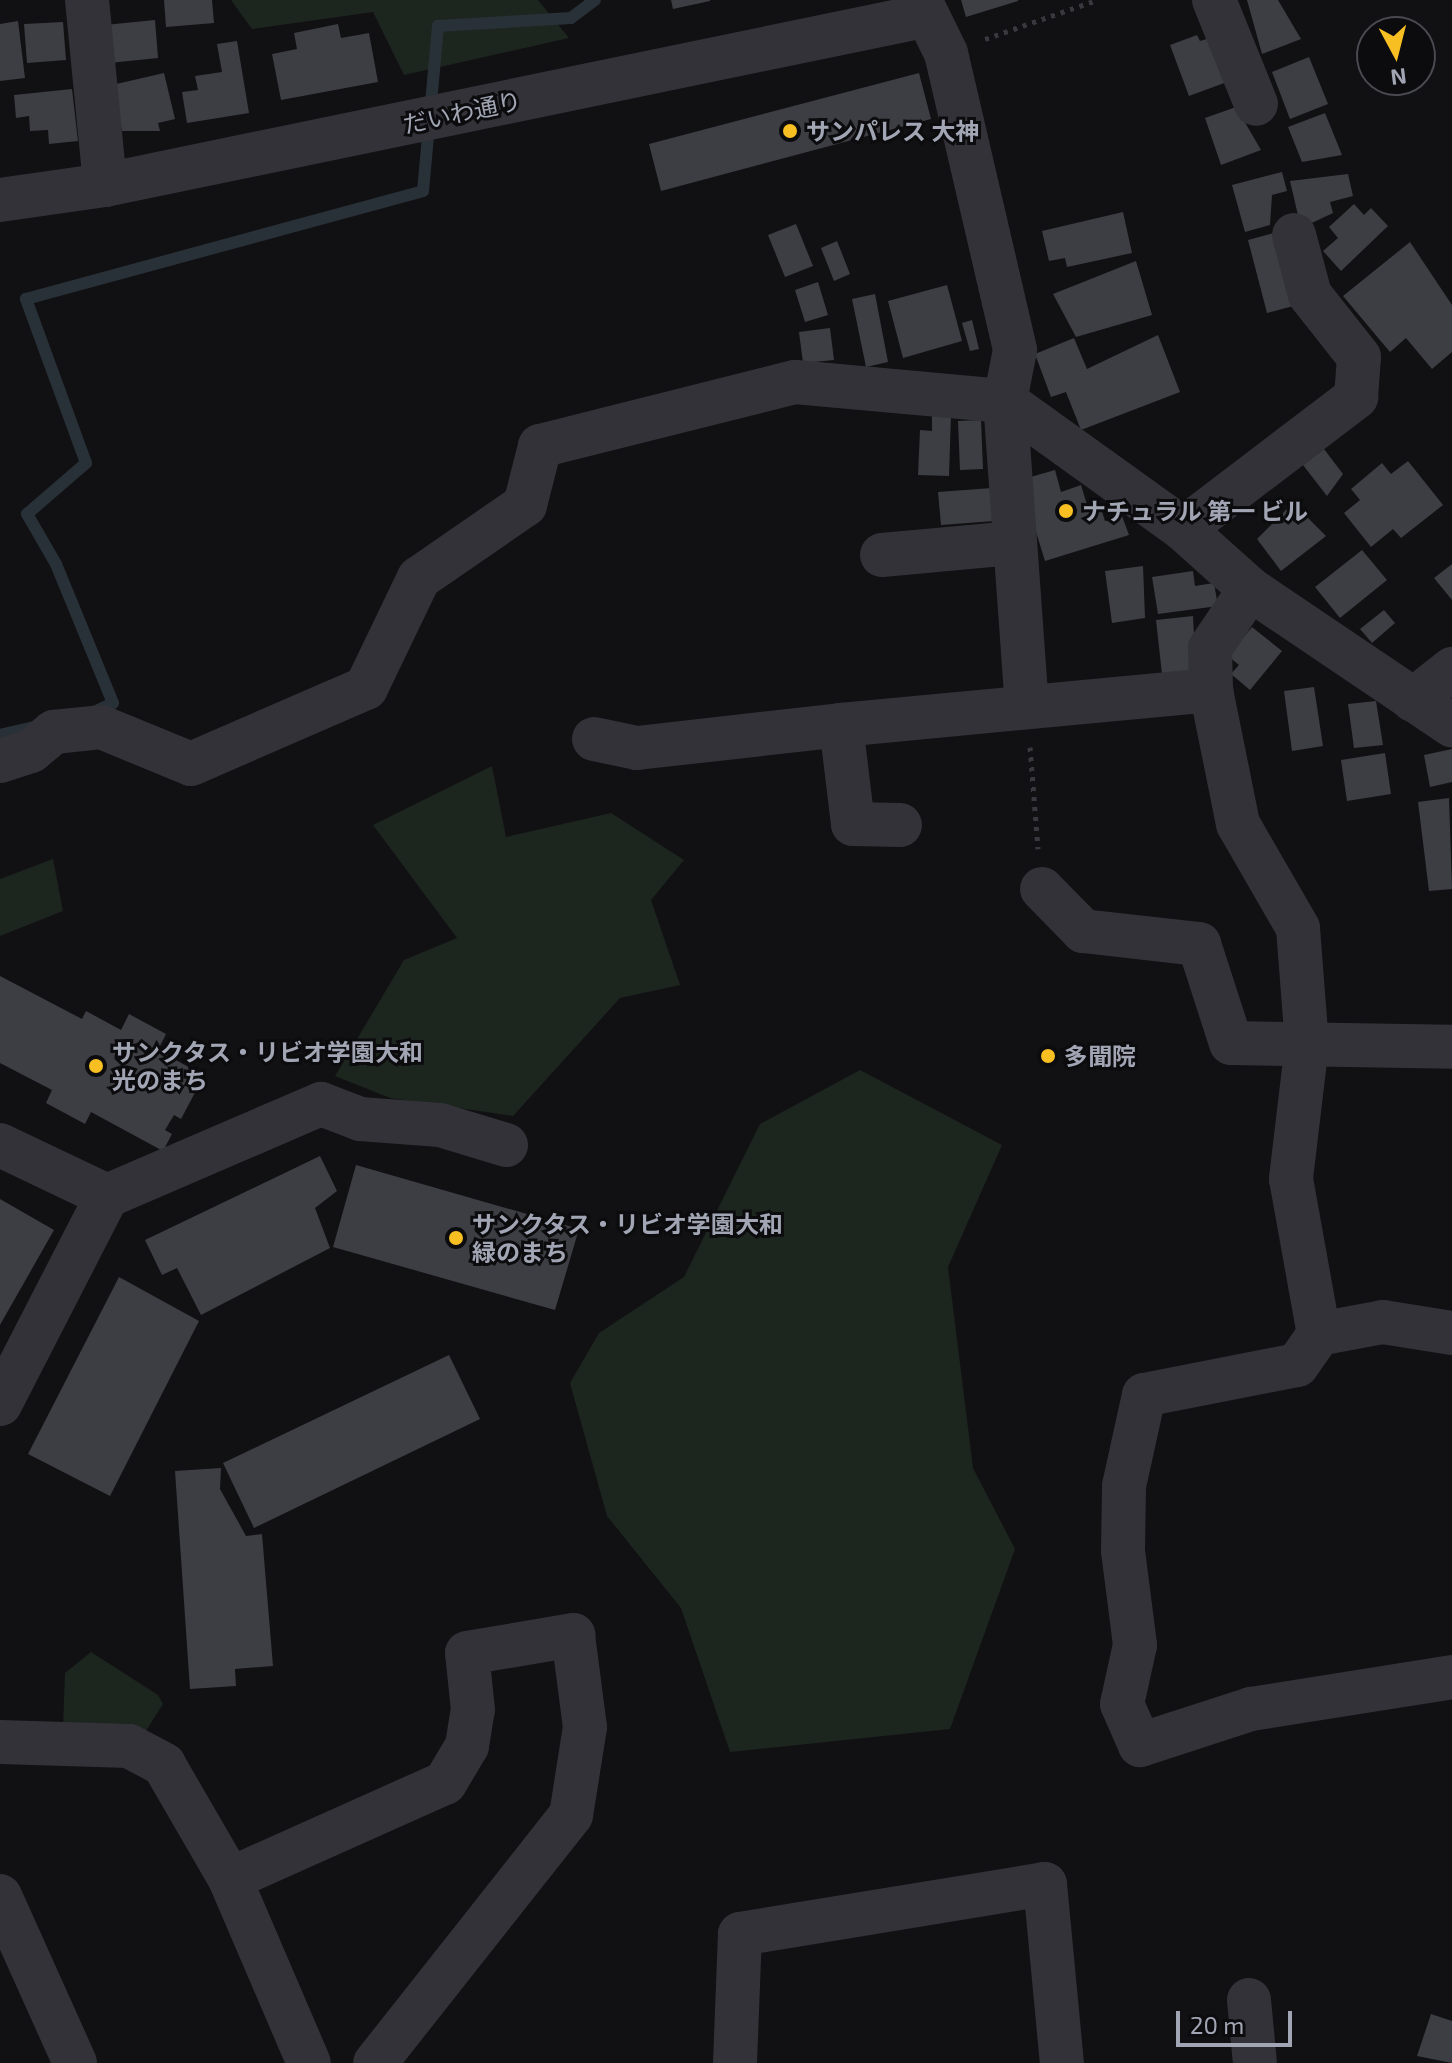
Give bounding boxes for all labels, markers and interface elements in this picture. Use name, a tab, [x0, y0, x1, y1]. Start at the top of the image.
north arrow	[1356, 16, 1436, 96]
text: N	[1389, 64, 1408, 92]
street label: だいわ通り	[400, 85, 524, 139]
place label: サンパレス 大神	[806, 117, 979, 145]
marker: サンパレス 大神	[781, 122, 799, 140]
place label: ナチュラル 第一 ビル	[1082, 497, 1308, 525]
marker: ナチュラル 第一 ビル	[1057, 502, 1075, 520]
place label: サンクタス・リビオ学園大和 光のまち	[112, 1038, 424, 1094]
place label: 多聞院	[1064, 1042, 1136, 1070]
marker: 多聞院	[1039, 1047, 1057, 1065]
marker: サンクタス・リビオ学園大和 光のまち	[87, 1057, 105, 1075]
place label: サンクタス・リビオ学園大和 緑のまち	[472, 1210, 784, 1266]
marker: サンクタス・リビオ学園大和 緑のまち	[447, 1229, 465, 1247]
scale bar	[1180, 1995, 1296, 2045]
text: 20 m	[1190, 2010, 1244, 2039]

